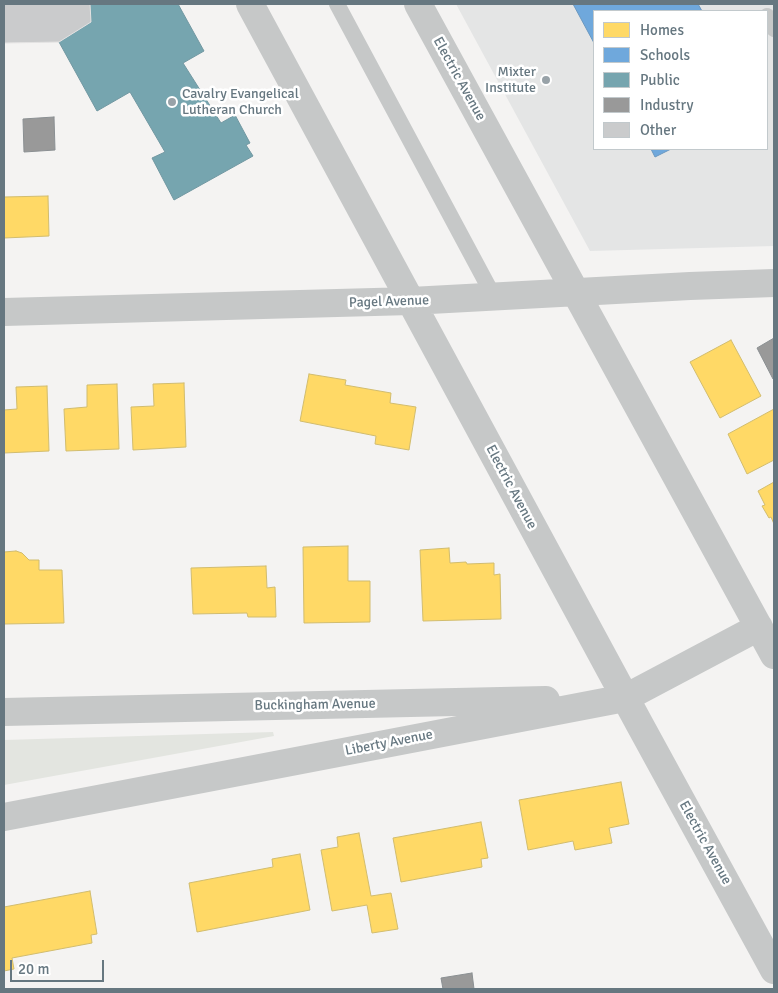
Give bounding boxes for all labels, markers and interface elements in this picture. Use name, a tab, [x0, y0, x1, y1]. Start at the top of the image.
legend	[593, 10, 768, 150]
text: Homes	[640, 21, 684, 39]
street label: Electric Avenue	[429, 34, 489, 124]
text: Schools	[640, 46, 690, 64]
place label: Mixter Institute	[485, 64, 536, 96]
text: Public	[640, 71, 680, 89]
marker: Mixter Institute	[540, 74, 552, 86]
place label: Cavalry Evangelical Lutheran Church	[182, 86, 299, 118]
marker: Cavalry Evangelical Lutheran Church	[166, 96, 178, 108]
text: Industry	[640, 96, 693, 114]
text: Other	[640, 121, 676, 139]
street label: Pagel Avenue	[349, 292, 429, 312]
street label: Electric Avenue	[482, 442, 540, 532]
street label: Buckingham Avenue	[254, 696, 376, 714]
street label: Liberty Avenue	[344, 726, 434, 760]
street label: Electric Avenue	[675, 798, 735, 888]
scale bar	[12, 950, 106, 982]
text: 20 m	[18, 960, 49, 978]

